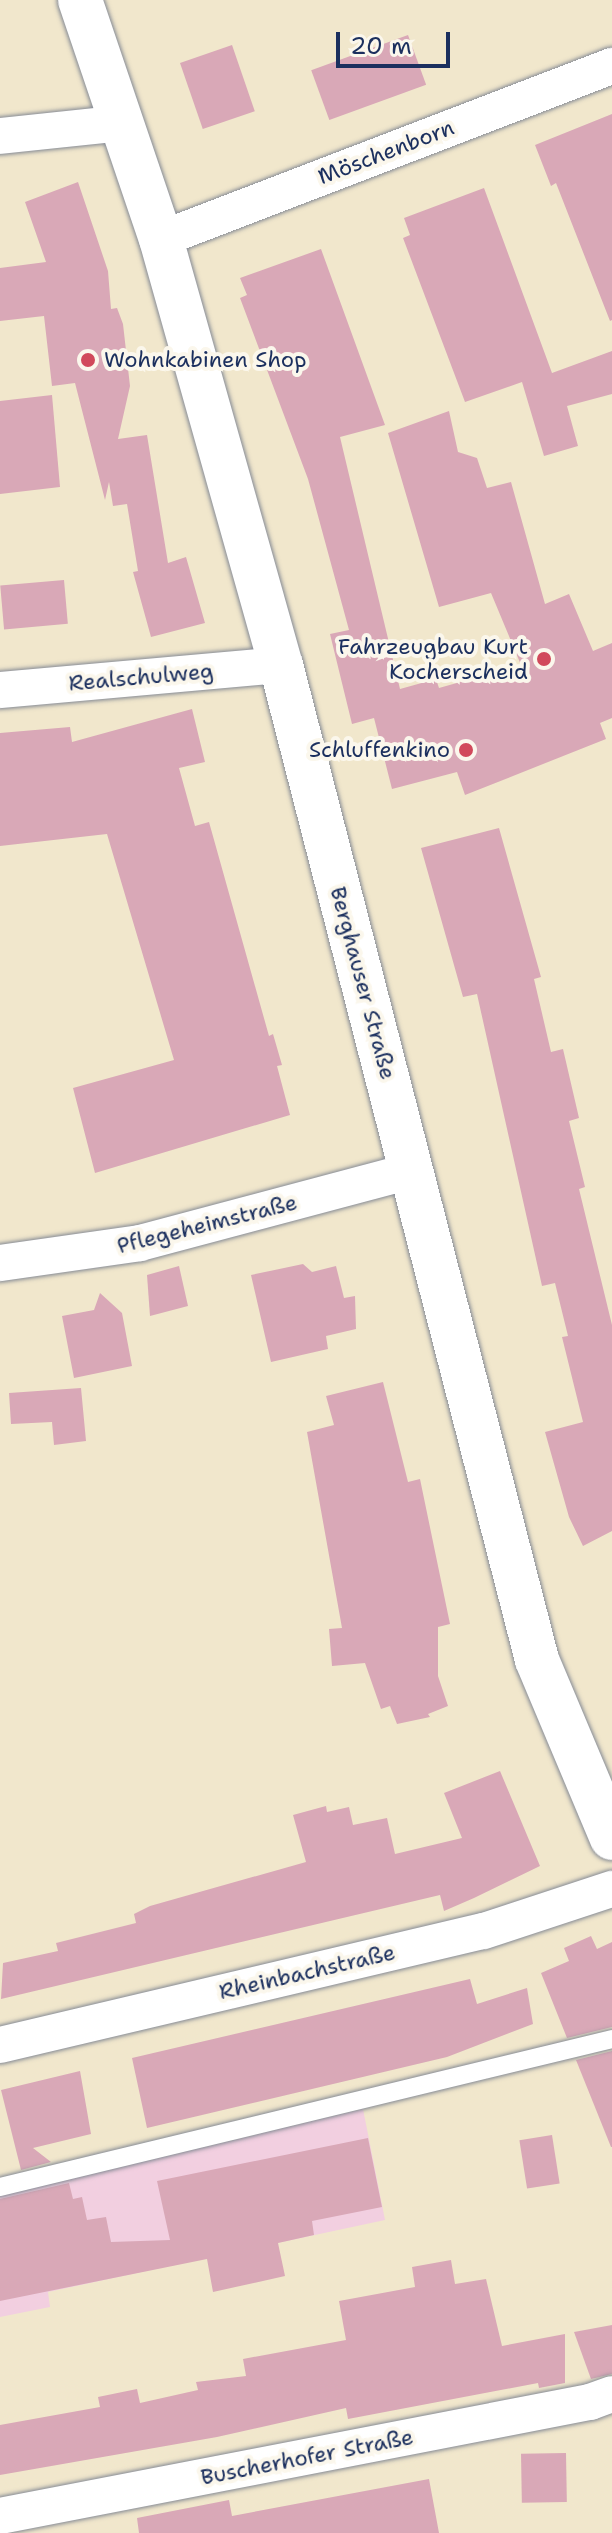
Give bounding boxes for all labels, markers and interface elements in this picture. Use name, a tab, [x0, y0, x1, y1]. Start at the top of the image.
scale bar	[340, 16, 454, 66]
text: 20 m	[350, 30, 412, 62]
street label: Möschenborn	[314, 114, 458, 190]
place label: Wohnkabinen Shop	[104, 347, 307, 373]
marker: Wohnkabinen Shop	[79, 351, 97, 369]
place label: Fahrzeugbau Kurt Kocherscheid	[338, 633, 528, 684]
marker: Fahrzeugbau Kurt Kocherscheid	[535, 650, 553, 668]
street label: Realschulweg	[67, 658, 215, 696]
place label: Schluffenkino	[309, 737, 450, 763]
marker: Schluffenkino	[457, 741, 475, 759]
street label: Berghauser Straße	[325, 884, 401, 1082]
street label: Pflegeheimstraße	[114, 1189, 300, 1259]
street label: Rheinbachstraße	[216, 1939, 398, 2005]
street label: Buscherhofer Straße	[198, 2423, 416, 2491]

